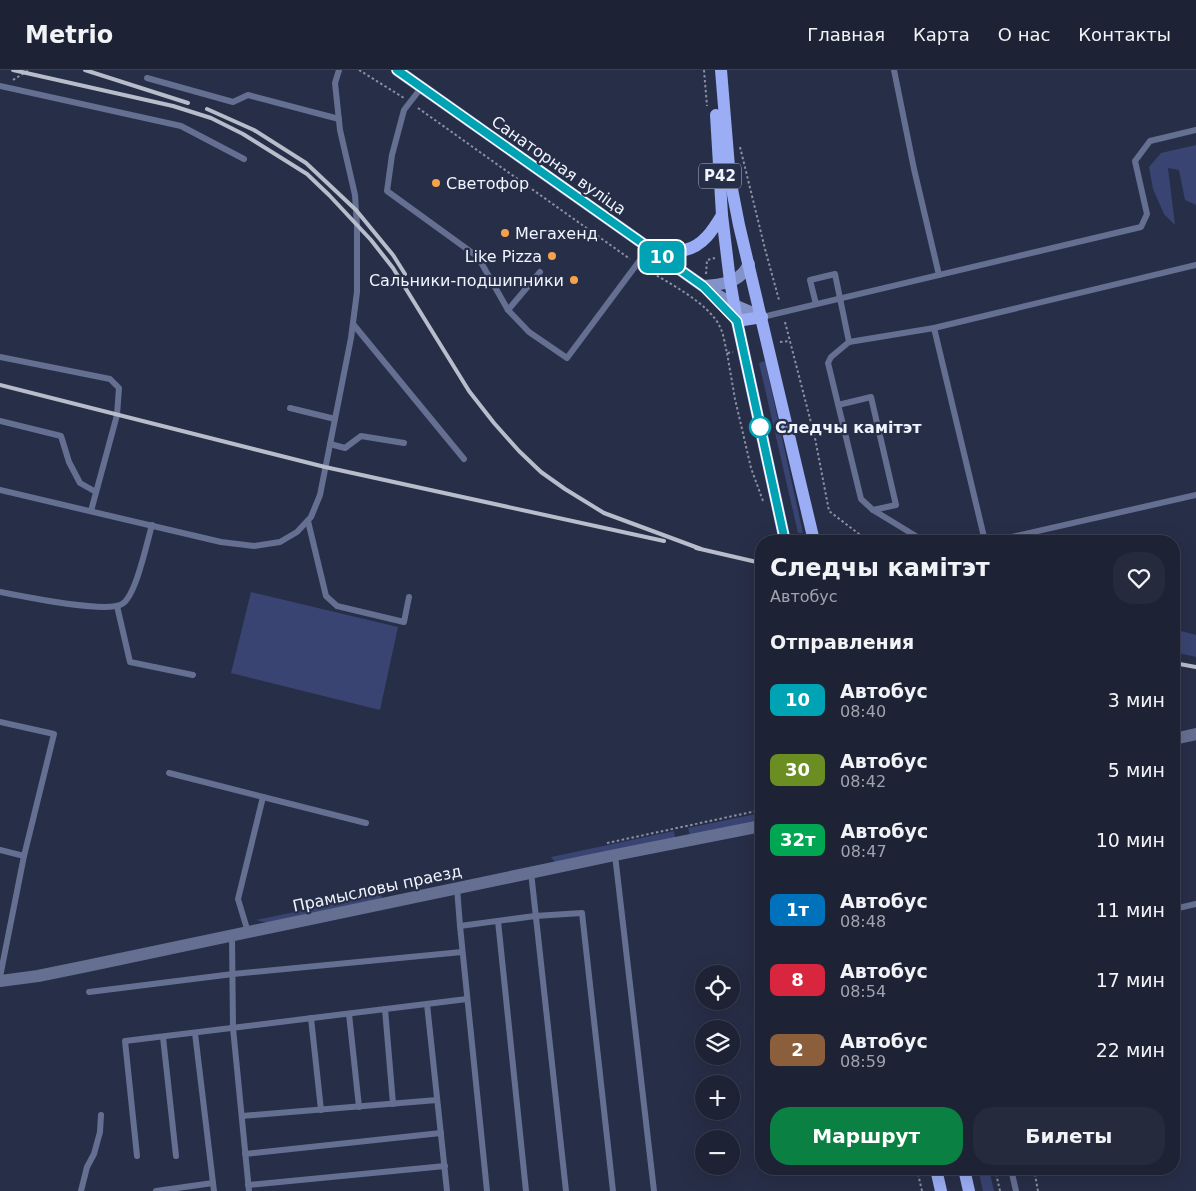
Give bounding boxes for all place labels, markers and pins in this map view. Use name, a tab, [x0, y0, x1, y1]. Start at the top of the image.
place label: Светофор	[446, 174, 529, 193]
marker: Светофор	[430, 177, 442, 189]
place label: Мегахенд	[515, 224, 598, 243]
marker: Мегахенд	[499, 227, 511, 239]
place label: Like Pizza	[465, 247, 542, 266]
marker: Like Pizza	[546, 250, 558, 262]
place label: Сальники-подшипники	[369, 271, 564, 290]
marker: Сальники-подшипники	[568, 274, 580, 286]
marker: Следчы камітэт	[749, 416, 771, 438]
place label: Следчы камітэт	[775, 418, 922, 437]

